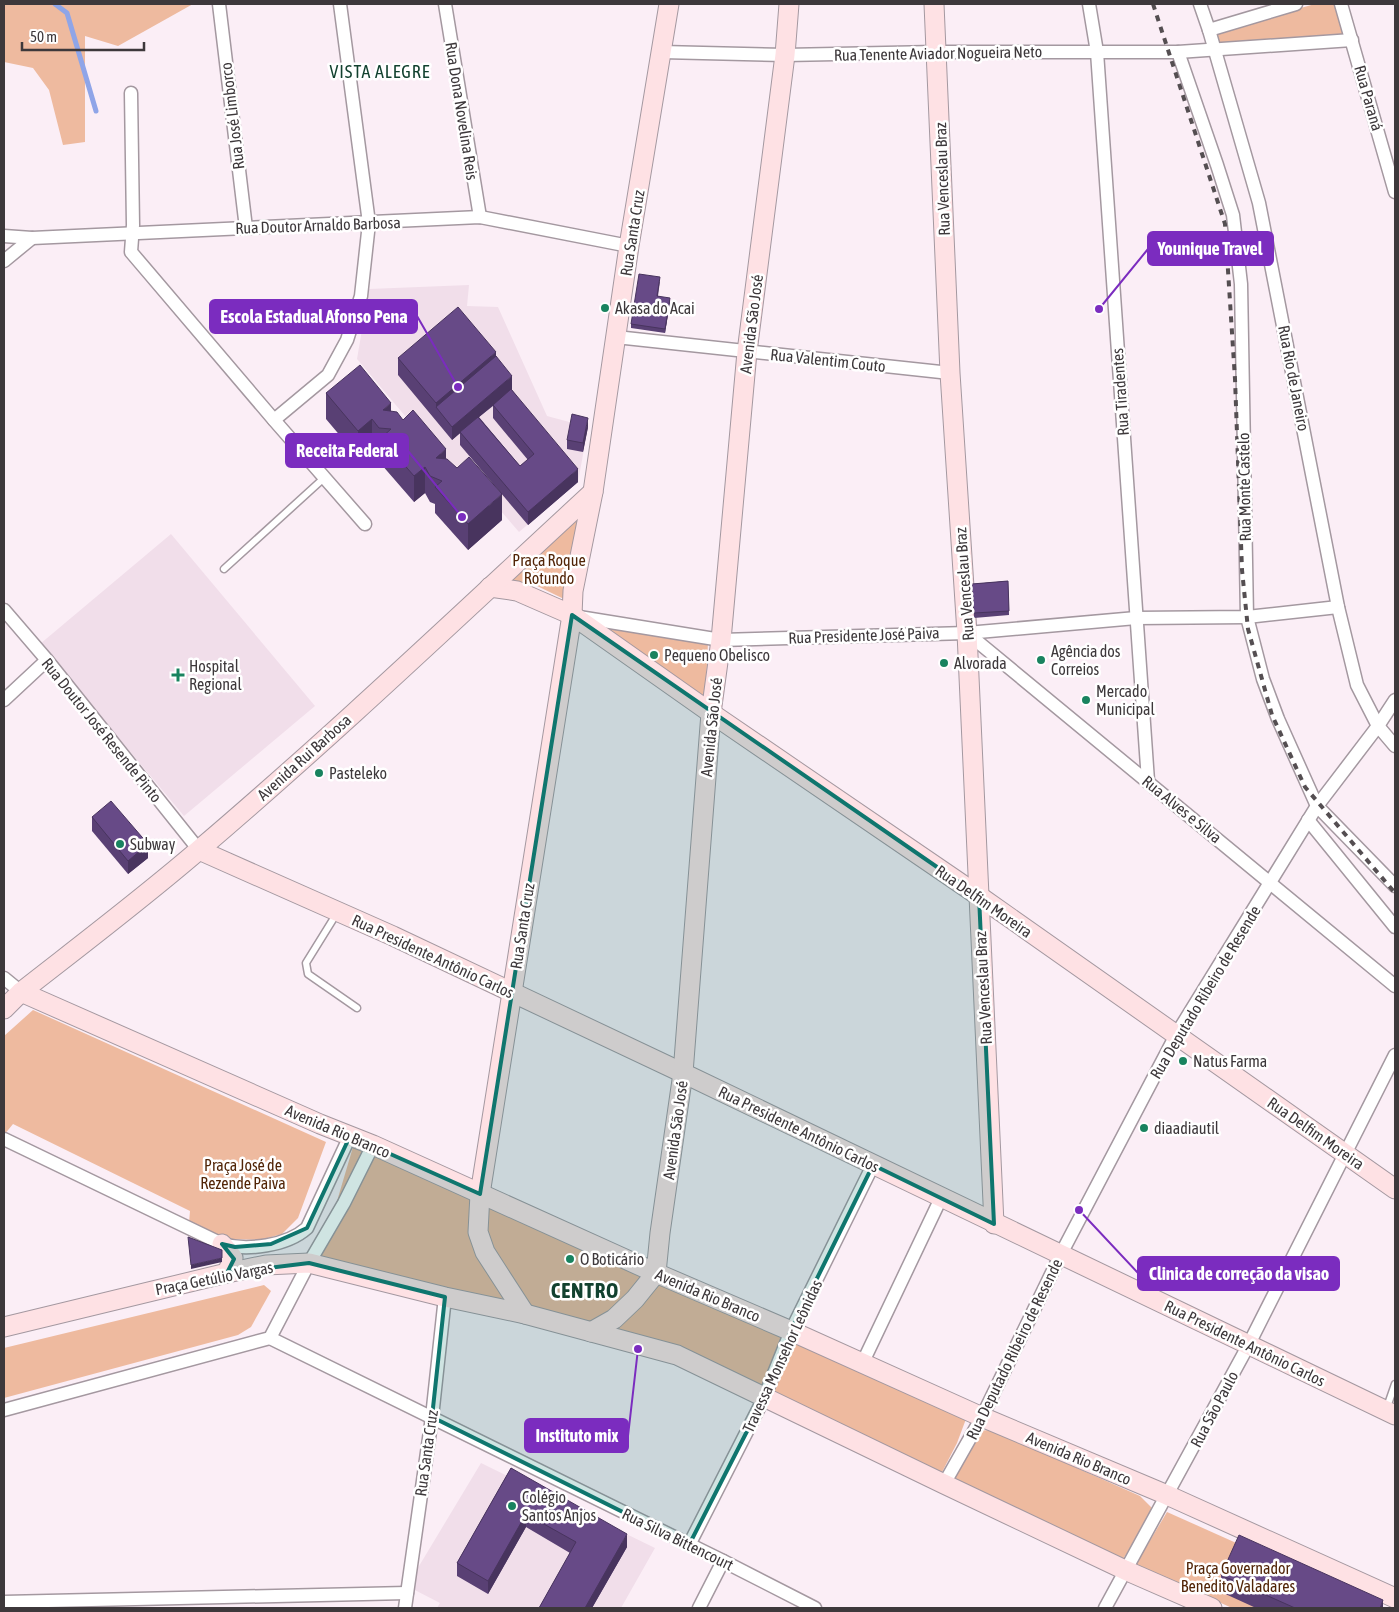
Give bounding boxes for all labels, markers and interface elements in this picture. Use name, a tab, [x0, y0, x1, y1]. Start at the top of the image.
scale bar	[22, 20, 145, 52]
text: 50 m	[30, 28, 57, 45]
street label: Rua Dona Novelina Reis	[442, 41, 482, 182]
street label: Rua Tenente Aviador Nogueira Neto	[834, 42, 1042, 65]
street label: Rua José Limborco	[217, 61, 247, 171]
district label: VISTA ALEGRE	[329, 61, 431, 82]
street label: Rua Paraná	[1351, 63, 1387, 133]
street label: Rua Venceslau Braz	[931, 122, 953, 236]
street label: Rua Santa Cruz	[616, 188, 648, 277]
street label: Rua Doutor Arnaldo Barbosa	[235, 213, 401, 237]
callout: Younique Travel	[1148, 232, 1273, 265]
text: Younique Travel	[1156, 238, 1263, 259]
street label: Avenida São José	[736, 273, 766, 375]
place label: Akasa do Acai	[615, 299, 695, 317]
callout: Escola Estadual Afonso Pena	[210, 300, 417, 333]
marker: Akasa do Acai	[599, 302, 611, 314]
text: Escola Estadual Afonso Pena	[220, 306, 408, 327]
street label: Rua Rio de Janeiro	[1275, 324, 1313, 432]
street label: Rua Valentim Couto	[770, 345, 886, 375]
street label: Rua Tiradentes	[1108, 347, 1132, 436]
street label: Rua Monte Castelo	[1234, 432, 1254, 542]
callout: Receita Federal	[286, 434, 408, 467]
text: Receita Federal	[296, 440, 398, 461]
street label: Rua Venceslau Braz	[951, 527, 977, 641]
park label: Praça Roque Rotundo	[512, 551, 586, 587]
street label: Rua Presidente José Paiva	[788, 623, 940, 647]
place label: Agência dos Correios	[1051, 642, 1121, 678]
place label: Pequeno Obelisco	[664, 646, 770, 665]
marker: Pequeno Obelisco	[648, 649, 660, 661]
street label: Rua Doutor José Resende Pinto	[38, 654, 166, 806]
place label: Alvorada	[954, 654, 1007, 672]
marker: Agência dos Correios	[1035, 654, 1047, 666]
place label: Hospital Regional	[189, 657, 243, 694]
marker: Alvorada	[938, 657, 950, 669]
marker: Hospital Regional	[171, 668, 185, 682]
street label: Avenida São José	[697, 677, 725, 777]
place label: Mercado Municipal	[1096, 682, 1156, 719]
marker: Mercado Municipal	[1080, 694, 1092, 706]
street label: Avenida Rui Barbosa	[253, 710, 355, 804]
place label: Pasteleko	[329, 764, 387, 782]
marker: Pasteleko	[313, 767, 325, 779]
street label: Rua Alves e Silva	[1139, 772, 1225, 846]
place label: Subway	[130, 835, 176, 854]
marker: Subway	[114, 838, 126, 850]
street label: Rua Delfim Moreira	[932, 861, 1036, 941]
street label: Rua Santa Cruz	[506, 881, 538, 970]
street label: Rua Deputado Ribeiro de Resende	[1146, 902, 1265, 1082]
street label: Rua Presidente Antônio Carlos	[349, 911, 517, 1002]
street label: Rua Venceslau Braz	[971, 931, 995, 1045]
place label: Natus Farma	[1193, 1052, 1267, 1070]
marker: Natus Farma	[1177, 1055, 1189, 1067]
street label: Avenida São José	[659, 1079, 691, 1181]
street label: Rua Presidente Antônio Carlos	[716, 1082, 883, 1176]
street label: Rua Delfim Moreira	[1264, 1093, 1368, 1173]
street label: Avenida Rio Branco	[283, 1101, 393, 1161]
place label: diaadiautil	[1154, 1119, 1220, 1137]
marker: diaadiautil	[1138, 1122, 1150, 1134]
park label: Praça José de Rezende Paiva	[200, 1156, 286, 1192]
place label: O Boticário	[580, 1250, 644, 1268]
marker: O Boticário	[564, 1253, 576, 1265]
street label: Rua Deputado Ribeiro de Resende	[962, 1256, 1067, 1443]
callout: Clinica de correção da visao	[1138, 1257, 1339, 1290]
street label: Praça Getúlio Vargas	[154, 1258, 275, 1299]
text: Clinica de correção da visao	[1149, 1263, 1329, 1284]
street label: Avenida Rio Branco	[653, 1265, 763, 1325]
street label: Travessa Monsehor Leônidas	[739, 1276, 826, 1435]
district label: CENTRO	[551, 1278, 619, 1302]
street label: Rua Presidente Antônio Carlos	[1162, 1296, 1329, 1390]
street label: Rua São Paulo	[1186, 1368, 1242, 1450]
street label: Rua Santa Cruz	[411, 1408, 441, 1497]
callout: Instituto mix	[525, 1419, 628, 1452]
text: Instituto mix	[535, 1425, 619, 1446]
street label: Avenida Rio Branco	[1024, 1428, 1134, 1488]
place label: Colégio Santos Anjos	[522, 1488, 597, 1525]
marker: Colégio Santos Anjos	[506, 1500, 518, 1512]
street label: Rua Silva Bittencourt	[619, 1504, 737, 1574]
park label: Praça Governador Benedito Valadares	[1181, 1559, 1296, 1595]

